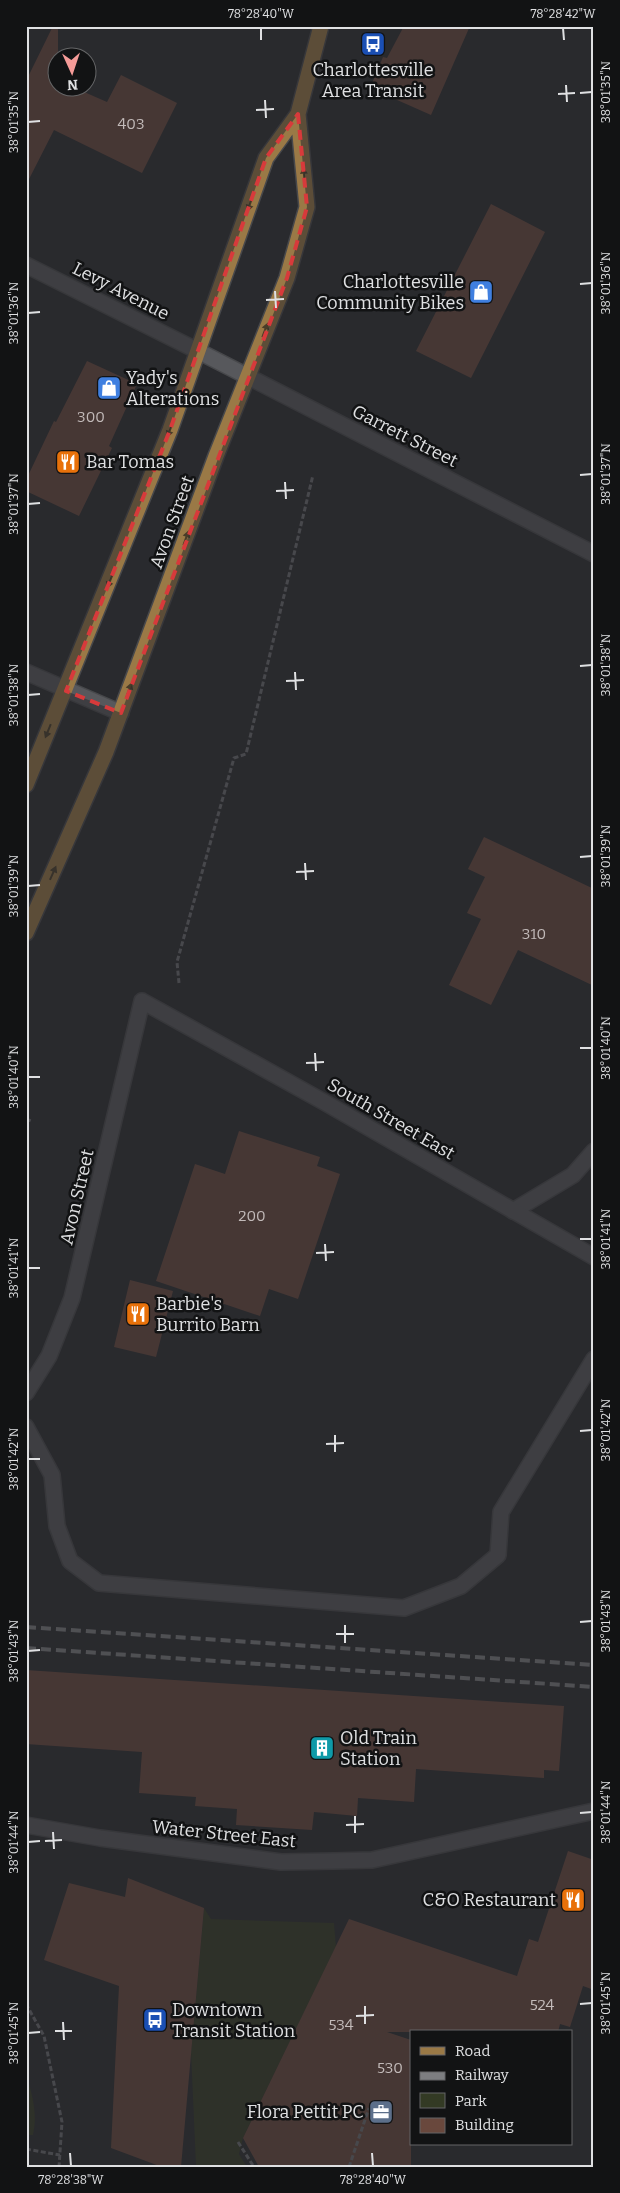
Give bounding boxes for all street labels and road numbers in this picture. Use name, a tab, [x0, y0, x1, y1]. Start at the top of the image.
street label: Levy Avenue	[69, 257, 173, 325]
street label: Garrett Street	[349, 400, 462, 472]
street label: Avon Street	[145, 472, 199, 571]
street label: South Street East	[323, 1074, 459, 1165]
street label: Avon Street	[55, 1147, 99, 1247]
street label: Water Street East	[151, 1815, 298, 1853]

